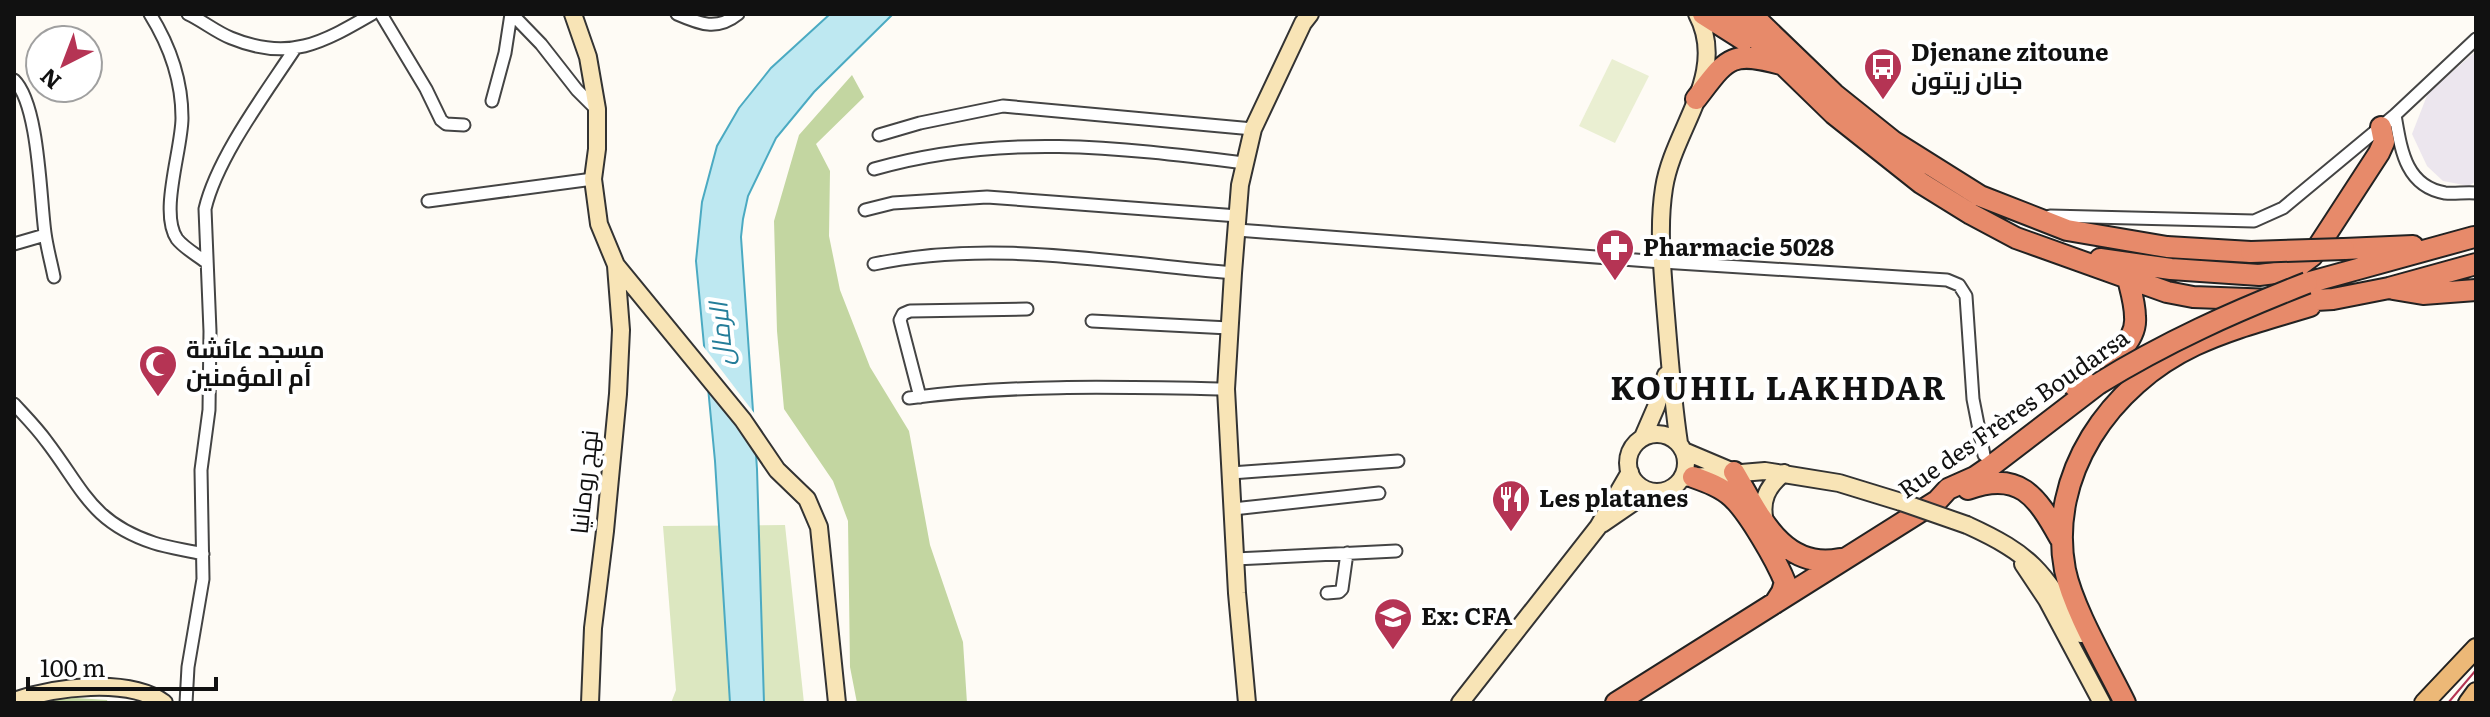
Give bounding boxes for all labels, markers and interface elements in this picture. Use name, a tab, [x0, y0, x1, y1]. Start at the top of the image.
north arrow	[24, 24, 104, 104]
place label: Djenane zitoune جنان زيتون	[1911, 33, 2109, 96]
bus stop icon: Djenane zitoune جنان زيتون	[1862, 46, 1904, 101]
text: N	[32, 62, 68, 98]
pharmacy icon: Pharmacie 5028	[1594, 227, 1636, 282]
place label: Pharmacie 5028	[1643, 228, 1834, 263]
water label: الرمال	[696, 298, 741, 368]
street label: Rue des Frères Boudarsa	[1890, 319, 2135, 505]
place label: مسجد عائشة أم المؤمنين	[186, 330, 325, 394]
mosque icon: مسجد عائشة أم المؤمنين	[137, 343, 179, 398]
district label: KOUHIL LAKHDAR	[1610, 362, 1948, 410]
street label: نهج رومانيا	[560, 428, 606, 536]
restaurant icon: Les platanes	[1490, 478, 1532, 533]
place label: Les platanes	[1539, 479, 1688, 514]
school or university icon: Ex: CFA	[1372, 596, 1414, 651]
place label: Ex: CFA	[1421, 597, 1512, 632]
scale bar	[28, 641, 216, 691]
text: 100 m	[40, 649, 106, 684]

